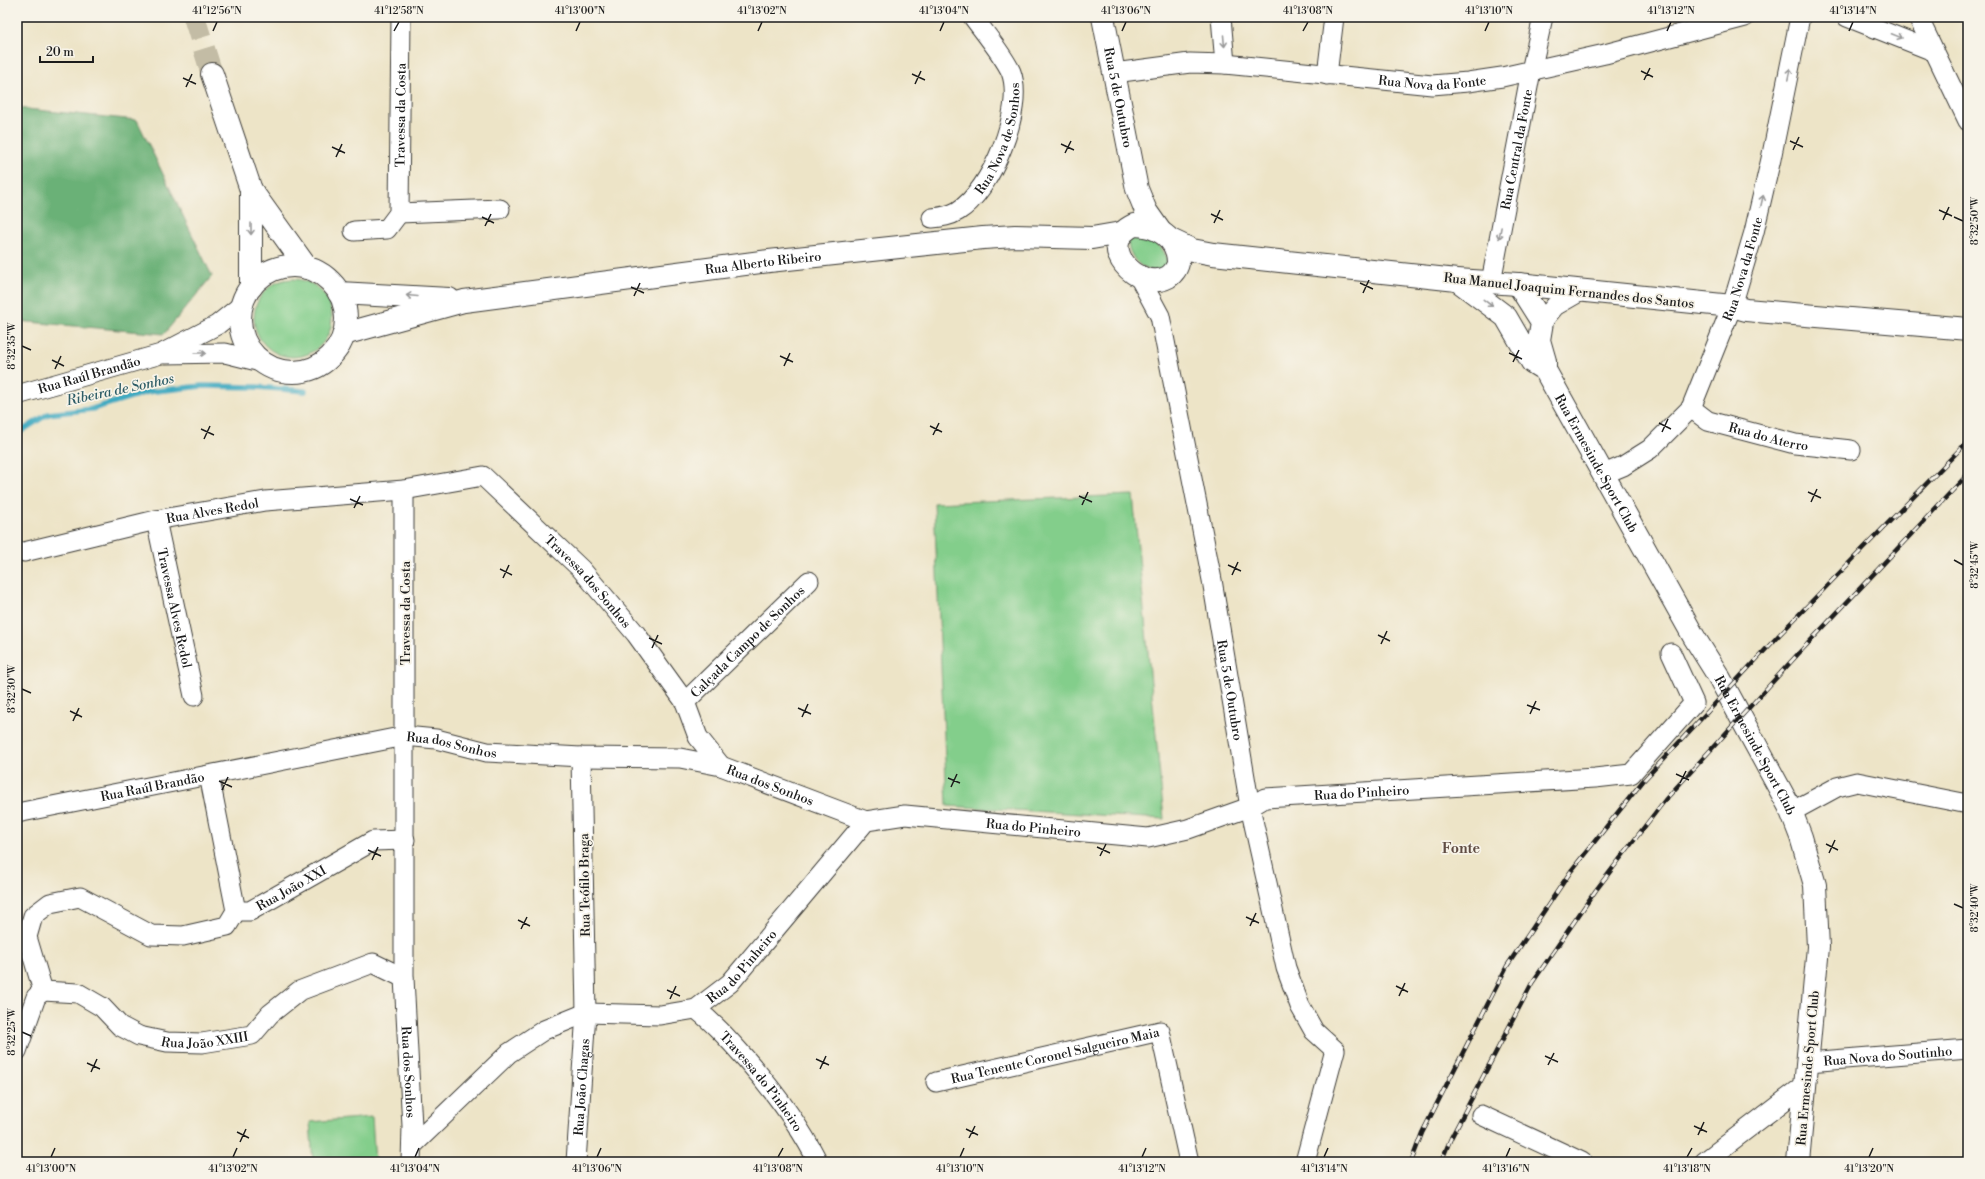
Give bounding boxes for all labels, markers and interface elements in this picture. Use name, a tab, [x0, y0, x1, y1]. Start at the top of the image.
text: 41°12'56"N	[192, 5, 242, 17]
text: 41°12'58"N	[374, 5, 424, 17]
text: 41°13'00"N	[555, 5, 606, 17]
text: 41°13'02"N	[737, 5, 787, 17]
text: 41°13'04"N	[919, 5, 970, 17]
text: 41°13'06"N	[1101, 5, 1152, 17]
text: 41°13'08"N	[1283, 5, 1334, 17]
text: 41°13'10"N	[1465, 5, 1514, 17]
text: 41°13'12"N	[1647, 5, 1695, 17]
text: 41°13'14"N	[1829, 5, 1877, 17]
one-way arrow	[1890, 32, 1902, 40]
one-way arrow	[1220, 34, 1227, 47]
scale bar	[40, 38, 93, 64]
text: 20 m	[46, 45, 74, 60]
street label: Rua 5 de Outubro	[1100, 46, 1136, 149]
street label: Travessa da Costa	[392, 62, 410, 167]
one-way arrow	[1785, 68, 1793, 81]
street label: Rua Nova da Fonte	[1377, 72, 1488, 94]
street label: Rua Nova de Sonhos	[972, 82, 1023, 198]
street label: Rua Central da Fonte	[1498, 87, 1536, 211]
one-way arrow	[1758, 195, 1766, 208]
text: 8°32'50"W	[1969, 196, 1981, 245]
street label: Rua Nova da Fonte	[1720, 215, 1766, 324]
one-way arrow	[247, 222, 255, 235]
one-way arrow	[1496, 226, 1504, 239]
street label: Rua Alberto Ribeiro	[704, 248, 822, 278]
street label: Rua Manuel Joaquim Fernandes dos Santos	[1443, 270, 1695, 312]
one-way arrow	[406, 293, 419, 300]
one-way arrow	[1482, 299, 1493, 307]
text: 8°32'35"W	[6, 321, 18, 370]
one-way arrow	[193, 350, 206, 357]
street label: Rua Raúl Brandão	[36, 353, 142, 398]
water label: Ribeira de Sonhos	[64, 370, 176, 410]
street label: Rua Ermesinde Sport Club	[1551, 391, 1641, 535]
street label: Rua do Aterro	[1727, 420, 1809, 454]
street label: Rua Alves Redol	[165, 495, 260, 527]
street label: Travessa dos Sonhos	[541, 532, 634, 632]
text: 8°32'45"W	[1969, 540, 1981, 589]
street label: Travessa Alves Redol	[153, 547, 195, 670]
street label: Travessa da Costa	[398, 560, 414, 665]
street label: Calçada Campo de Sonhos	[687, 582, 809, 701]
street label: Rua 5 de Outubro	[1213, 639, 1246, 742]
text: 8°32'30"W	[6, 664, 18, 713]
street label: Rua Ermesinde Sport Club	[1711, 673, 1799, 817]
street label: Rua dos Sonhos	[406, 729, 497, 762]
street label: Rua dos Sonhos	[724, 762, 816, 810]
street label: Rua Raúl Brandão	[99, 769, 206, 805]
street label: Rua do Pinheiro	[1314, 782, 1410, 804]
street label: Rua do Pinheiro	[985, 816, 1082, 841]
street label: Rua Teófilo Braga	[576, 833, 594, 937]
district label: Fonte	[1442, 840, 1480, 858]
street label: Rua João XXI	[254, 862, 329, 915]
text: 8°32'40"W	[1969, 883, 1981, 932]
street label: Rua do Pinheiro	[704, 927, 780, 1007]
street label: Rua Ermesinde Sport Club	[1793, 990, 1823, 1146]
text: 8°32'25"W	[6, 1007, 18, 1056]
street label: Rua Tenente Coronel Salgueiro Maia	[949, 1024, 1161, 1087]
street label: Rua dos Sonhos	[398, 1026, 419, 1119]
street label: Travessa do Pinheiro	[716, 1028, 806, 1135]
street label: Rua João XXIII	[159, 1029, 250, 1052]
street label: Rua João Chagas	[571, 1038, 593, 1136]
street label: Rua Nova do Soutinho	[1823, 1043, 1953, 1070]
text: 41°13'00"N	[26, 1163, 77, 1175]
text: 41°13'02"N	[208, 1163, 258, 1175]
text: 41°13'04"N	[390, 1163, 441, 1175]
text: 41°13'06"N	[572, 1163, 623, 1175]
text: 41°13'08"N	[753, 1163, 804, 1175]
text: 41°13'10"N	[936, 1163, 985, 1175]
text: 41°13'12"N	[1118, 1163, 1166, 1175]
text: 41°13'14"N	[1300, 1163, 1348, 1175]
text: 41°13'16"N	[1482, 1163, 1530, 1175]
text: 41°13'18"N	[1663, 1163, 1711, 1175]
text: 41°13'20"N	[1844, 1163, 1894, 1175]

